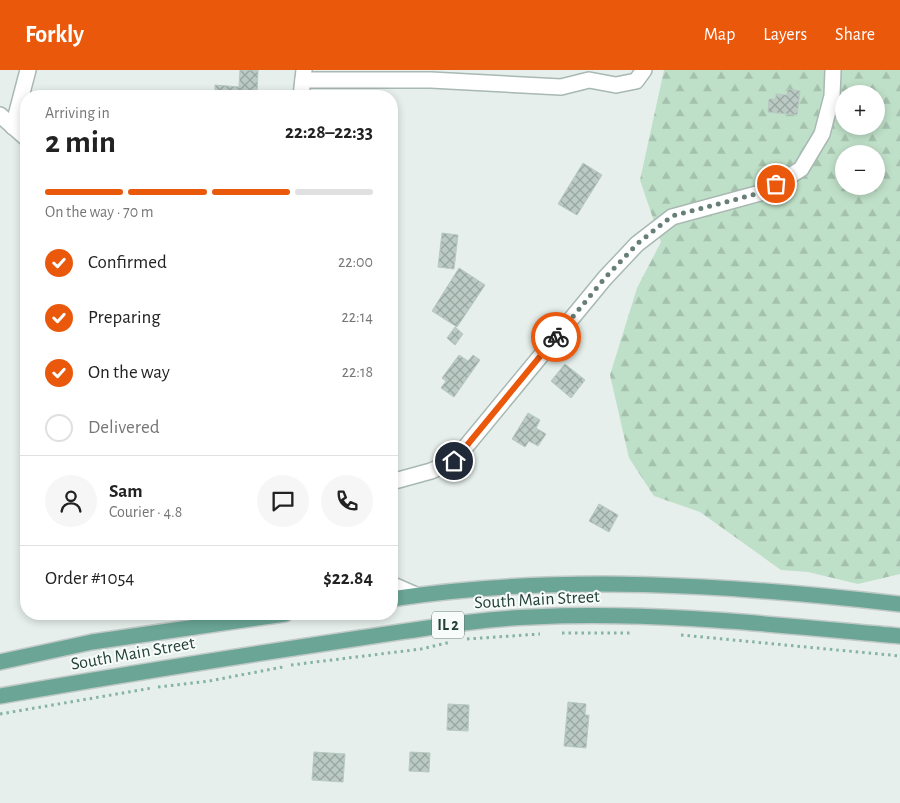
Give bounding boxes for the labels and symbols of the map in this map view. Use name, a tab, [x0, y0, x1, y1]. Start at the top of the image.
pin	[755, 163, 797, 205]
courier	[531, 312, 581, 362]
pin	[433, 440, 475, 482]
street label: South Main Street	[474, 588, 600, 612]
road number: IL 2	[432, 612, 464, 638]
street label: South Main Street	[70, 634, 197, 674]

